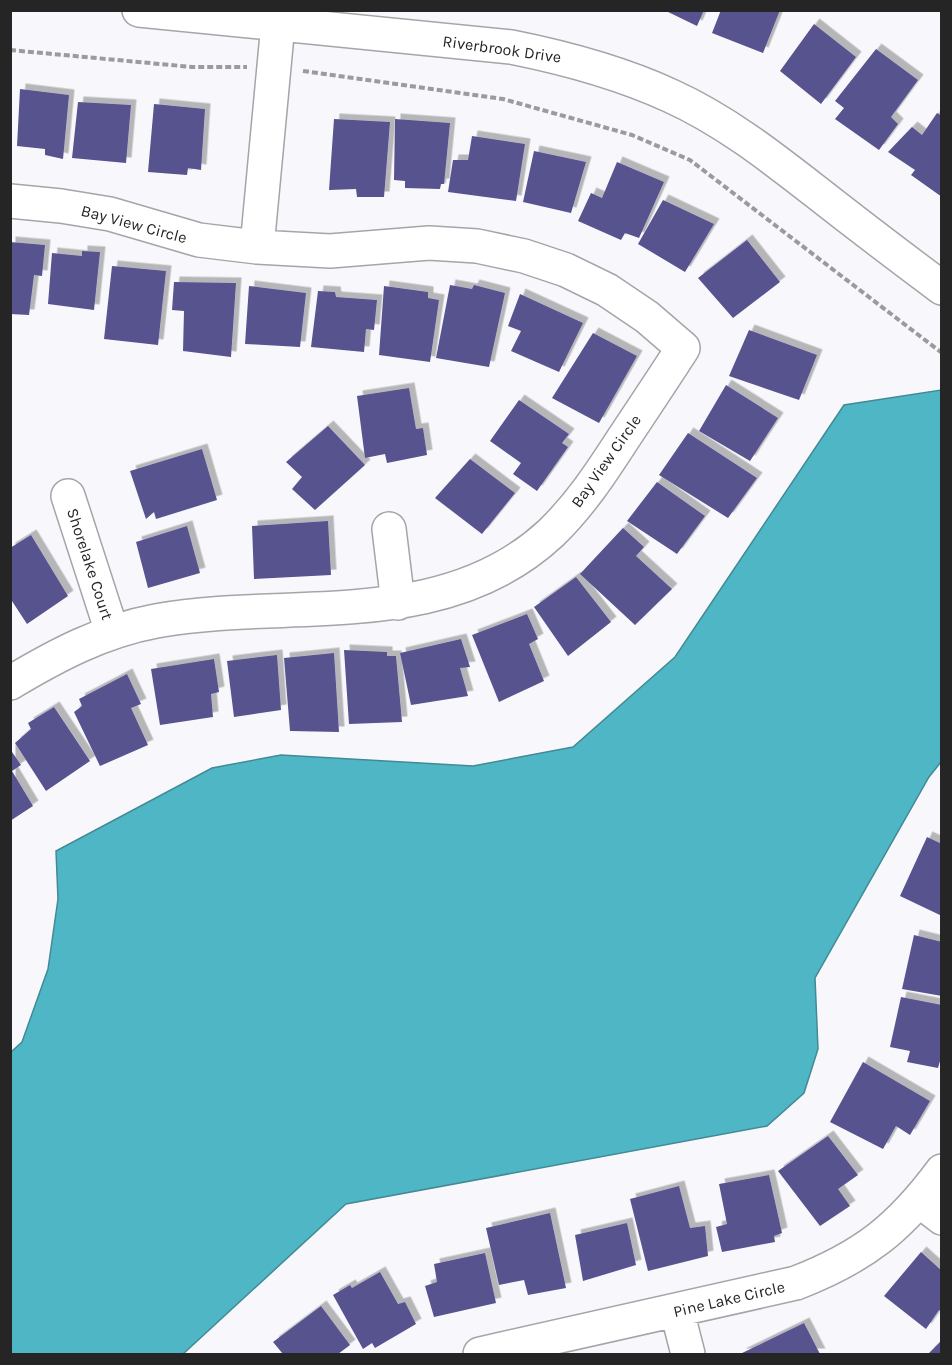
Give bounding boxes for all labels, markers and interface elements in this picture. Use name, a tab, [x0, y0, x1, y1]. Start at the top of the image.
street label: Riverbrook Drive	[441, 31, 563, 67]
street label: Bay View Circle	[79, 201, 189, 247]
street label: Bay View Circle	[567, 411, 645, 511]
street label: Shorelake Court	[63, 506, 117, 622]
street label: Pine Lake Circle	[671, 1277, 787, 1321]

